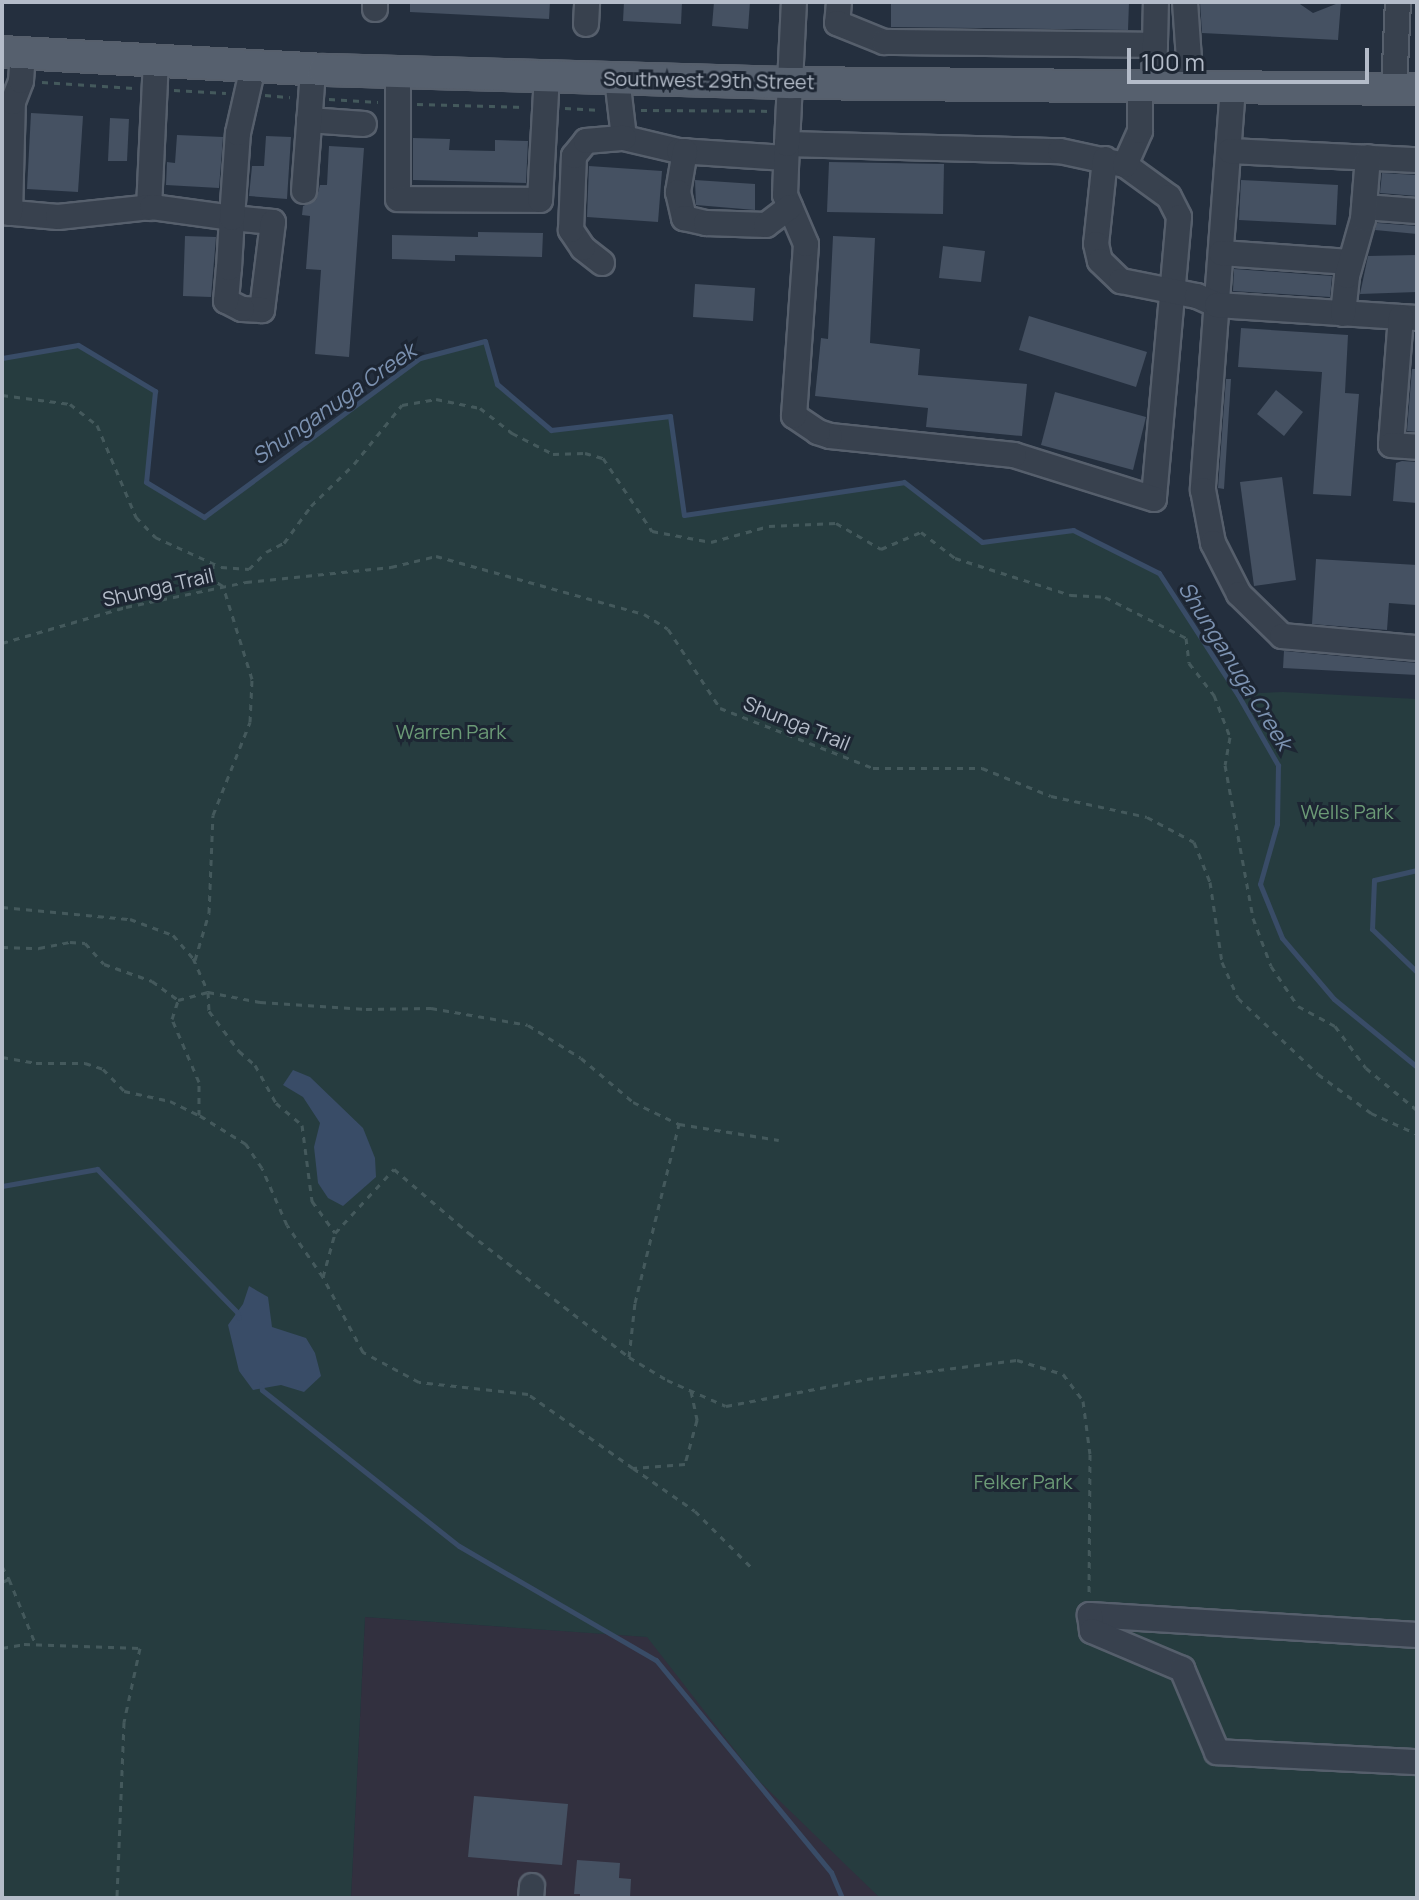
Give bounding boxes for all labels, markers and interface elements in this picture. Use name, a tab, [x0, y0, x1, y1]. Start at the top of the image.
scale bar	[1131, 32, 1373, 82]
text: 100 m	[1141, 45, 1205, 78]
street label: Southwest 29th Street	[603, 66, 815, 94]
water label: Shunganuga Creek	[247, 338, 421, 470]
street label: Shunga Trail	[100, 563, 216, 611]
water label: Shunganuga Creek	[1172, 577, 1298, 755]
street label: Shunga Trail	[740, 691, 854, 755]
park label: Warren Park	[396, 719, 506, 743]
park label: Wells Park	[1301, 799, 1393, 823]
park label: Felker Park	[974, 1469, 1072, 1493]

